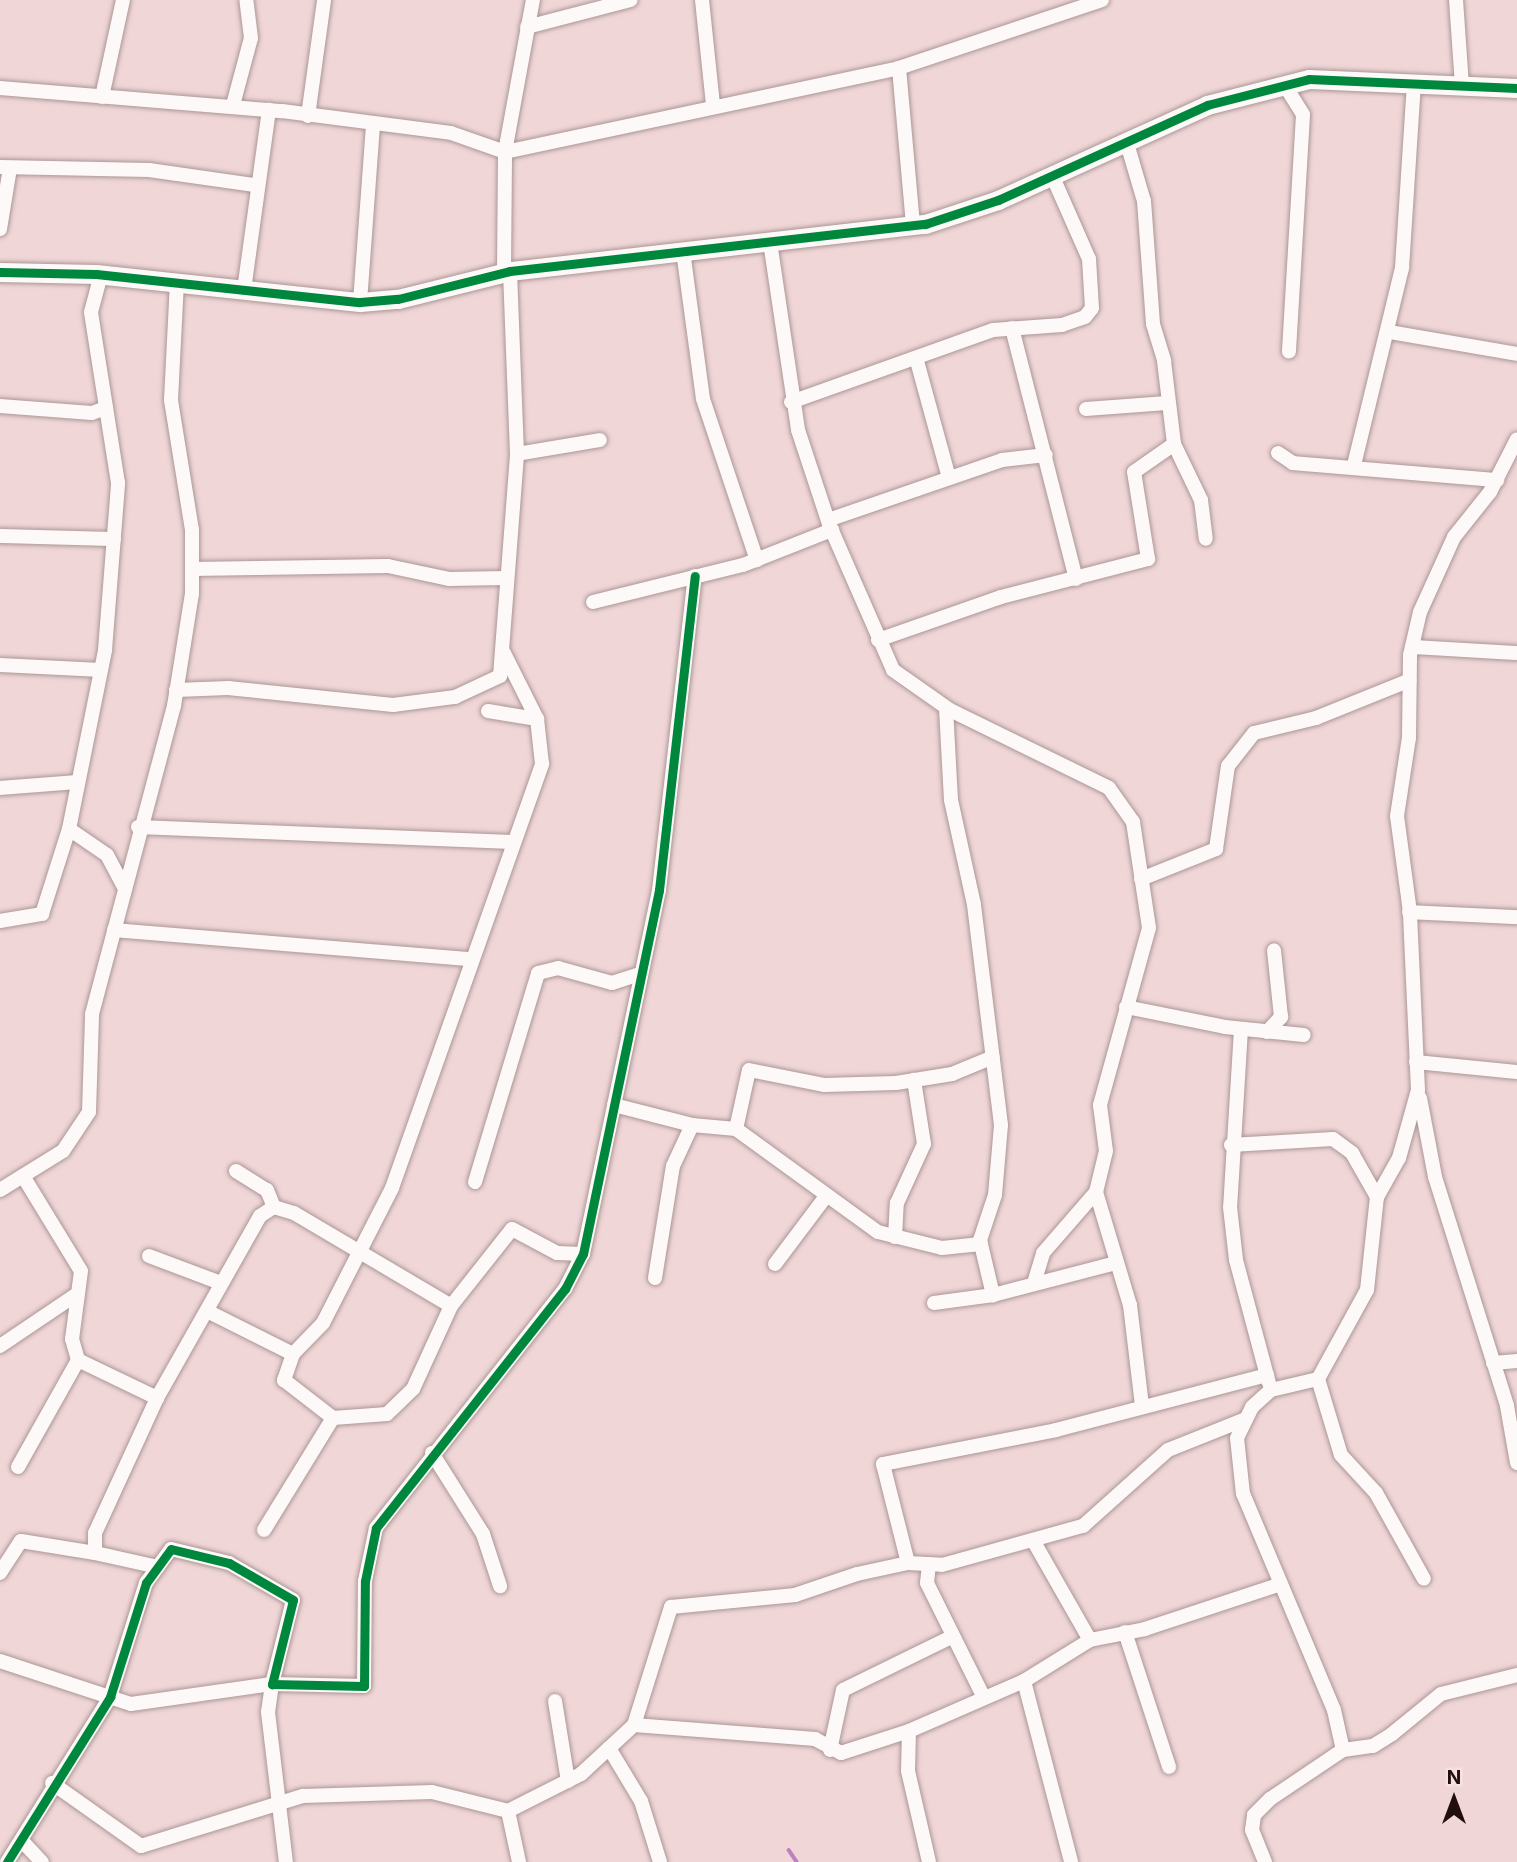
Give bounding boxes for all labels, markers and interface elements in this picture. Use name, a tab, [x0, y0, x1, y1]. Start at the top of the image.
north arrow	[1419, 1764, 1489, 1834]
text: N	[1447, 1766, 1461, 1789]

